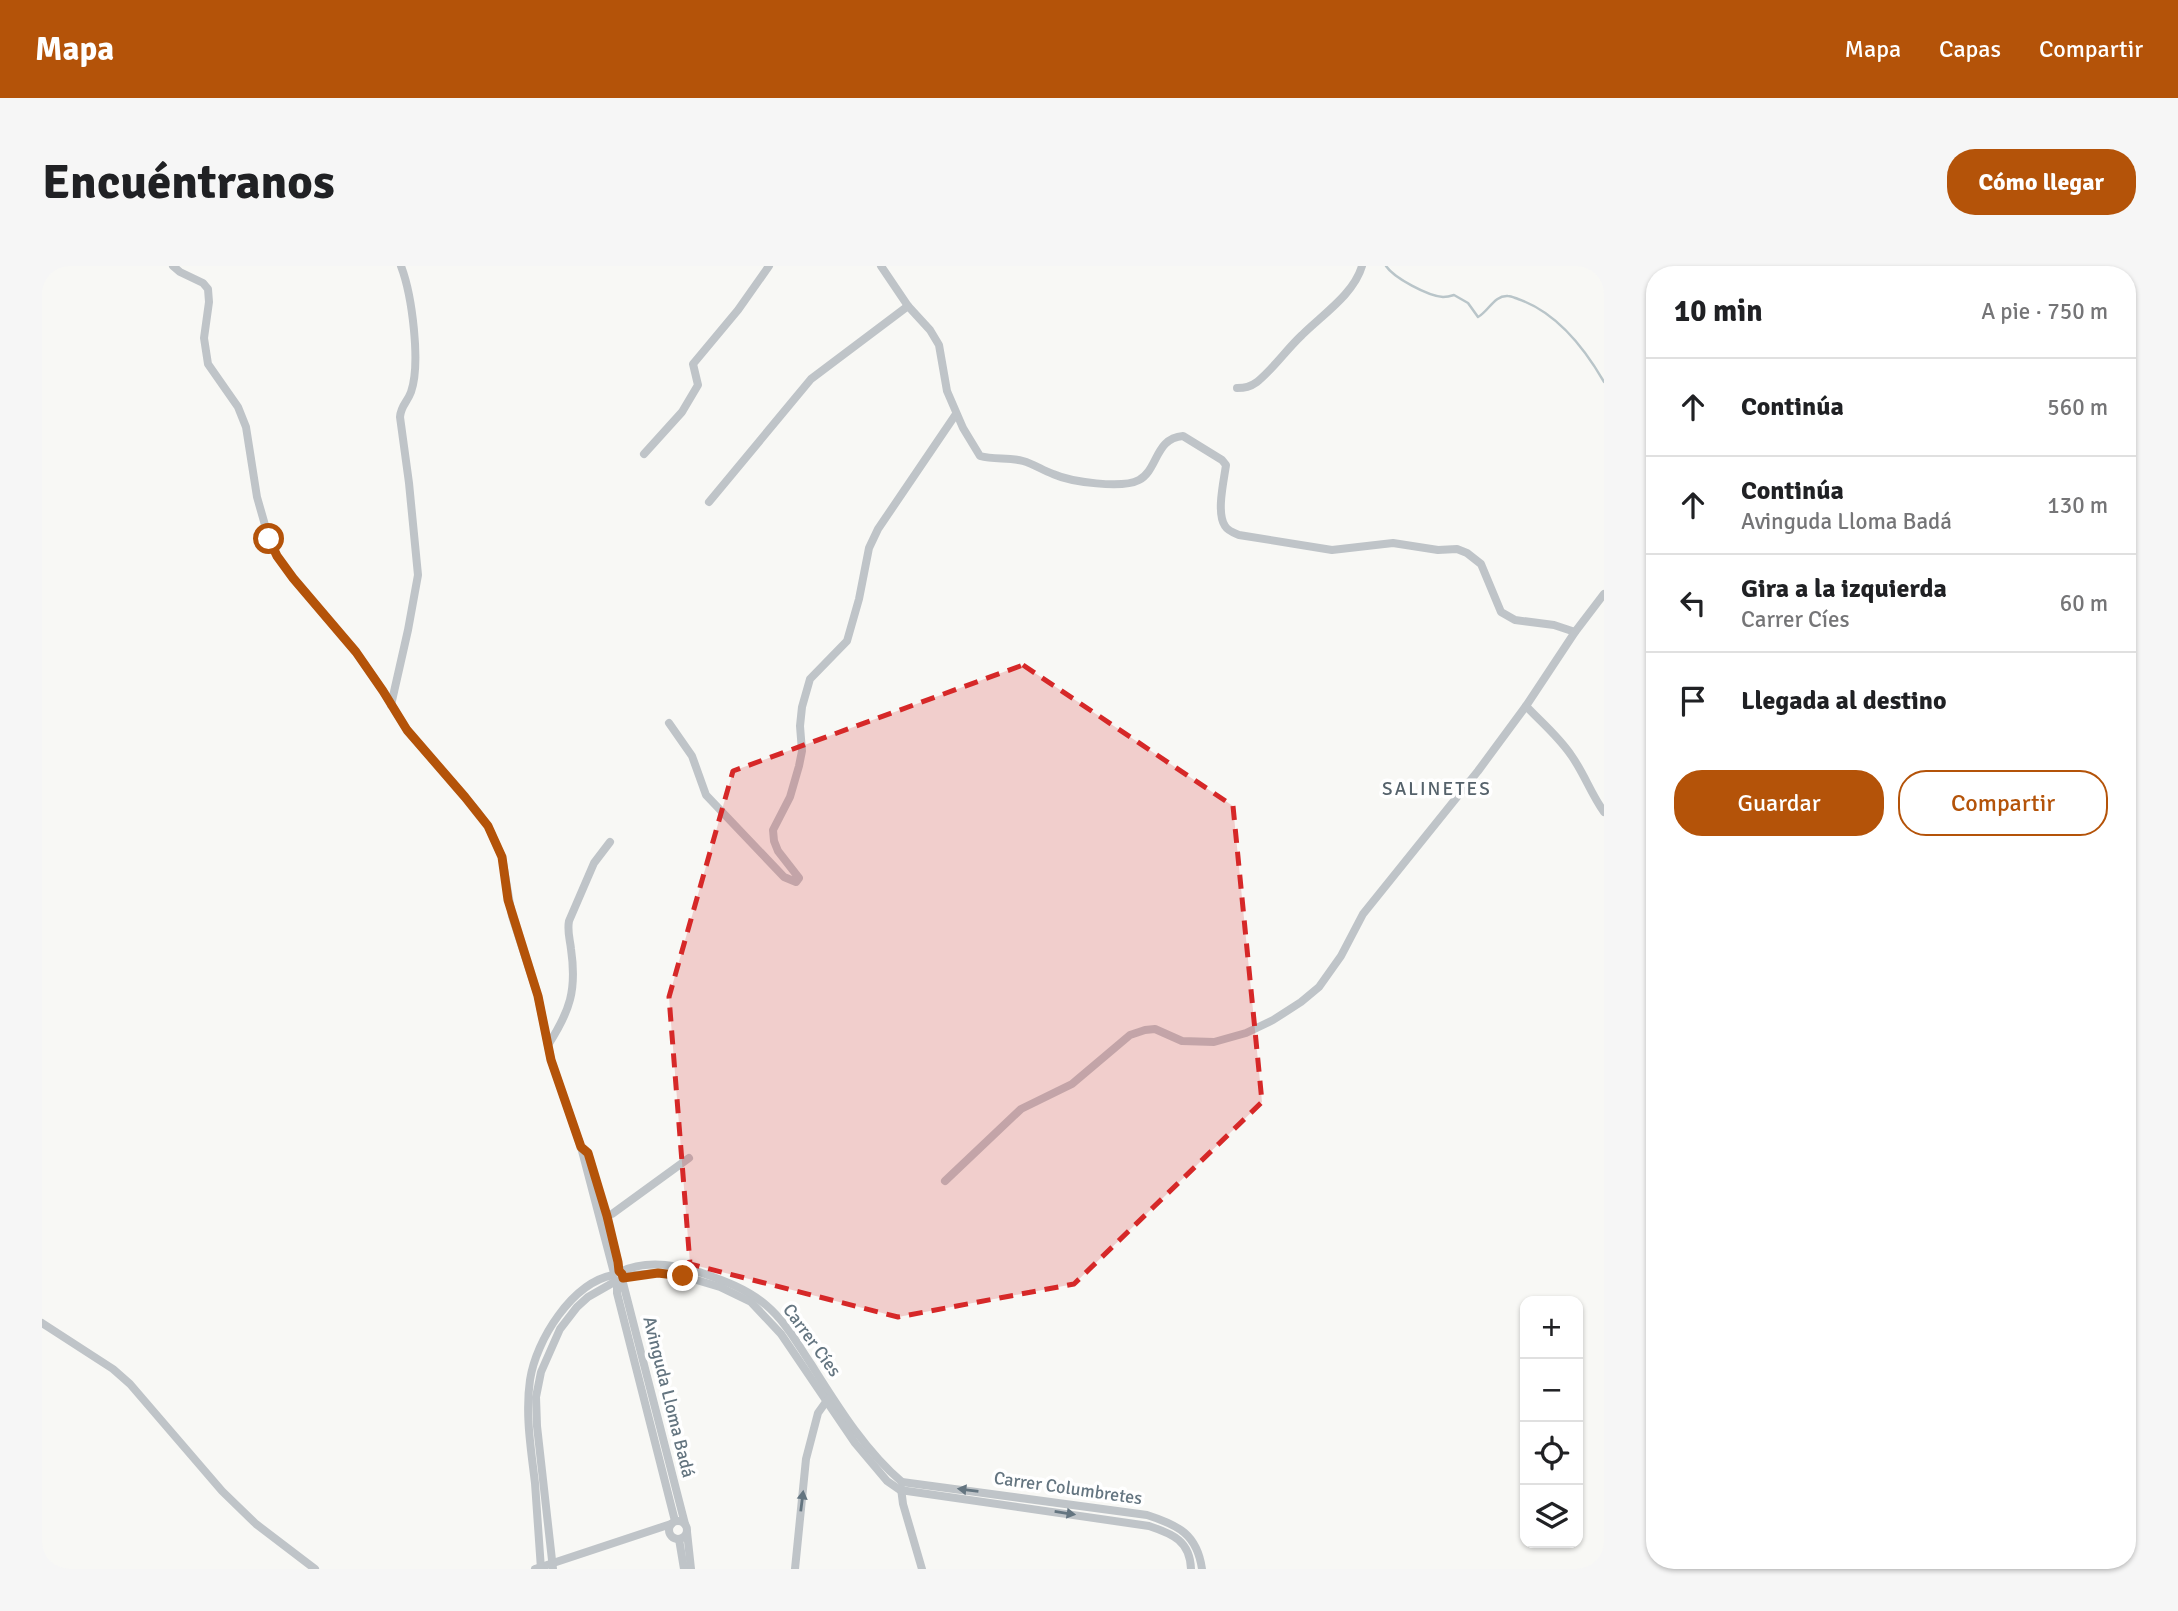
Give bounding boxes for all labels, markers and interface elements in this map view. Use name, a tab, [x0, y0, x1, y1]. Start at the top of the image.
text: Mapa	[35, 29, 114, 70]
text: Mapa	[1845, 34, 1901, 64]
text: Capas	[1939, 34, 2001, 64]
text: Compartir	[2039, 34, 2143, 64]
button: Cómo llegar	[1947, 149, 2136, 215]
text: Encuéntranos	[42, 152, 335, 212]
text: 10 min	[1674, 293, 1763, 330]
text: A pie · 750 m	[1981, 297, 2108, 326]
icon: ahead	[1674, 388, 1712, 426]
text: Continúa	[1741, 391, 1844, 423]
text: 560 m	[2047, 393, 2108, 422]
text: Continúa	[1741, 475, 1844, 507]
icon: ahead	[1674, 486, 1712, 524]
text: 130 m	[2047, 491, 2108, 520]
text: Avinguda Lloma Badá	[1741, 507, 1952, 536]
route start	[253, 523, 284, 554]
text: Gira a la izquierda	[1741, 573, 1947, 605]
icon: left	[1674, 584, 1712, 622]
text: 60 m	[2060, 589, 2108, 618]
text: Carrer Cíes	[1741, 605, 1850, 634]
icon: arrive	[1674, 682, 1712, 720]
text: Llegada al destino	[1741, 685, 1947, 717]
button: Guardar	[1674, 770, 1884, 836]
button: Compartir	[1898, 770, 2108, 836]
district label: SALINETES	[1382, 777, 1492, 801]
route end	[667, 1260, 698, 1291]
map controls	[1520, 1296, 1583, 1548]
button: +	[1520, 1296, 1583, 1359]
street label: Carrer Cíes	[778, 1299, 846, 1381]
street label: Avinguda Lloma Badá	[638, 1314, 700, 1480]
button: −	[1520, 1359, 1583, 1422]
button: locate	[1520, 1422, 1583, 1485]
street label: Carrer Columbretes	[992, 1467, 1144, 1509]
one-way arrow	[957, 1485, 979, 1496]
button: layers	[1520, 1485, 1583, 1548]
one-way arrow	[796, 1490, 807, 1512]
one-way arrow	[1054, 1508, 1076, 1519]

